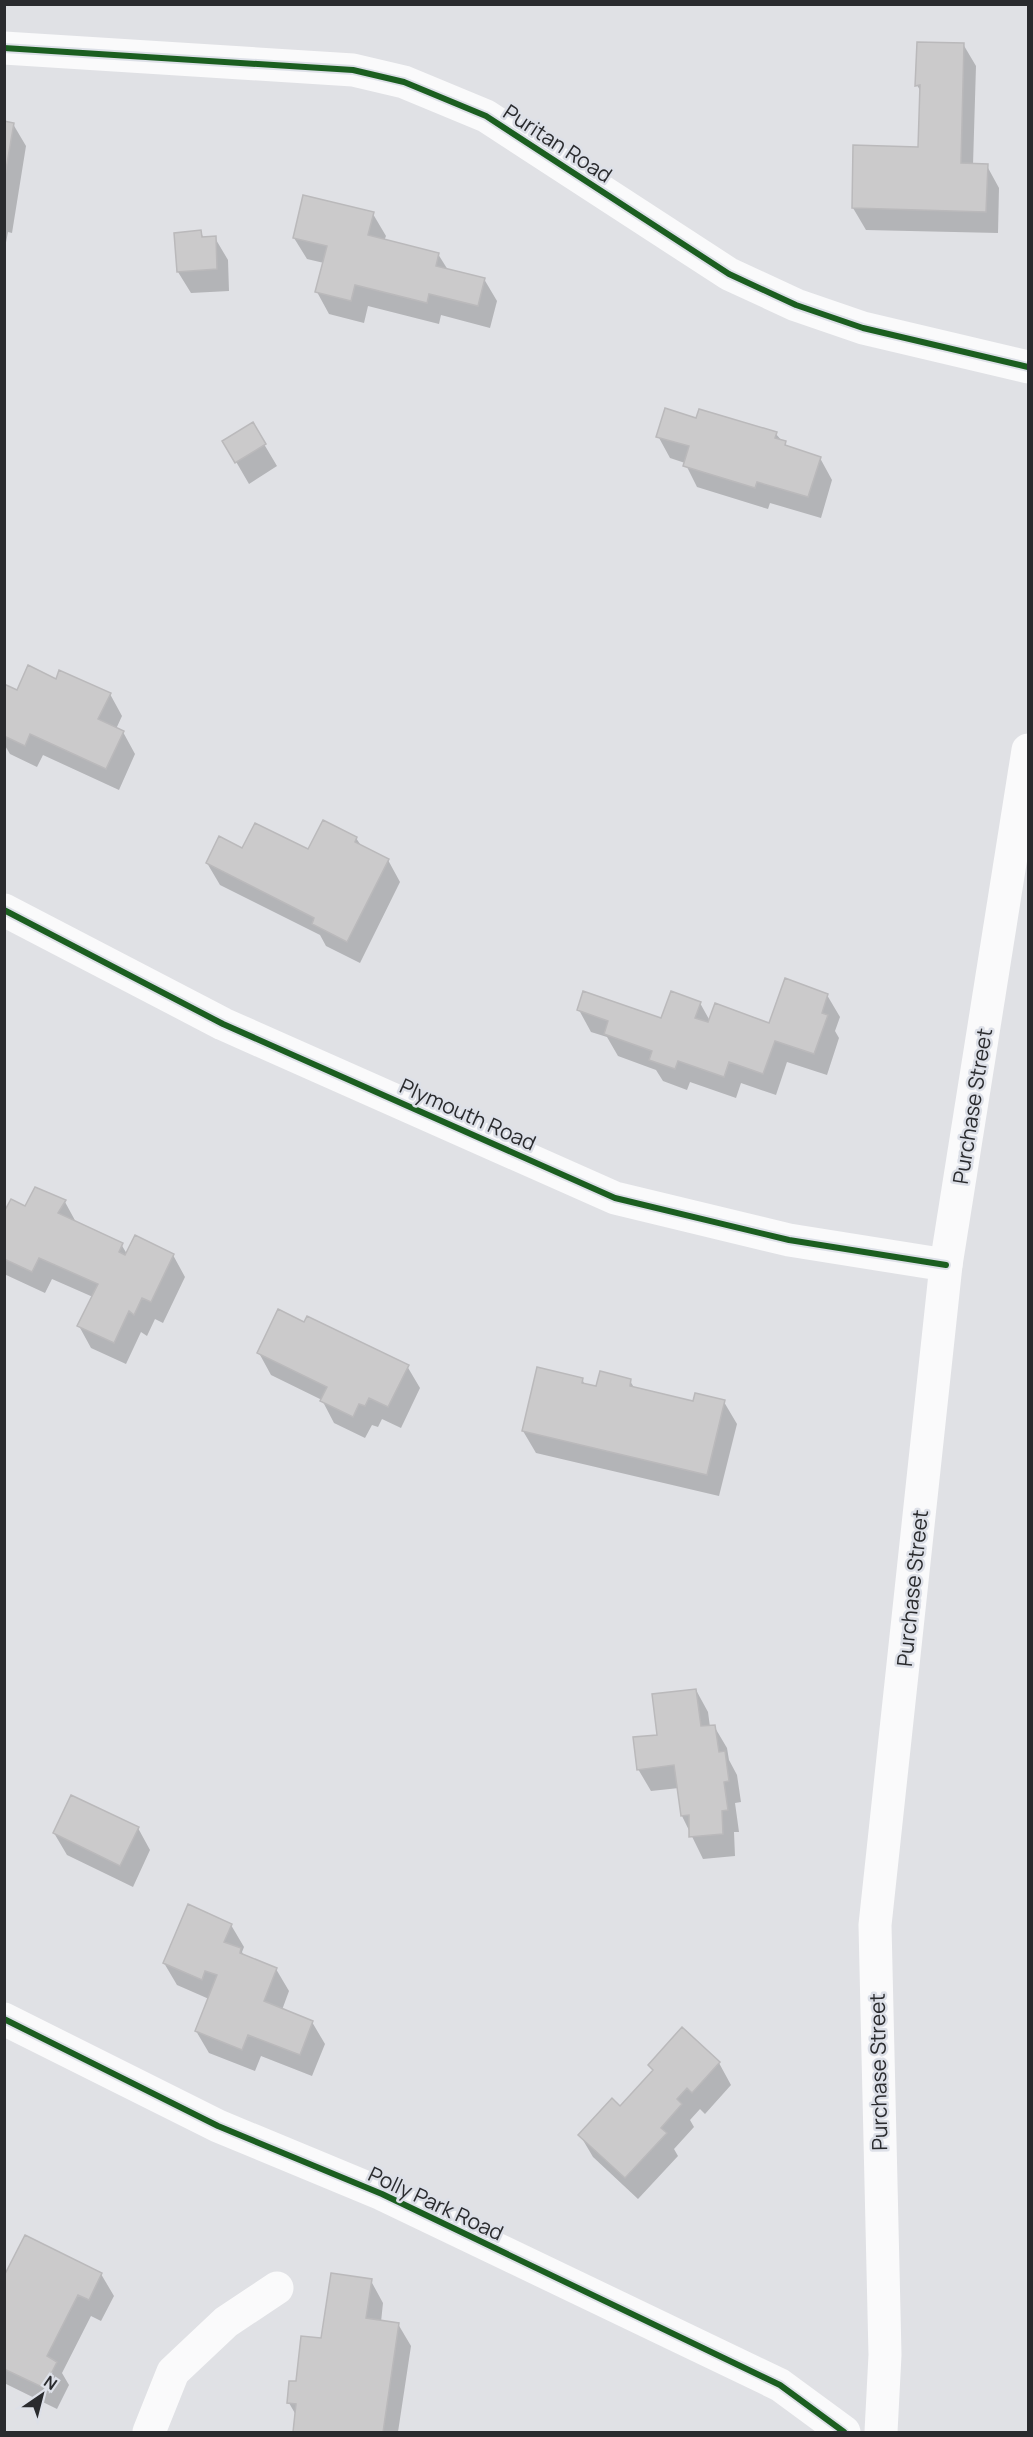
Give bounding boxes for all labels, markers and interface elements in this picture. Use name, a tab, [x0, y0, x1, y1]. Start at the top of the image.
street label: Puritan Road	[498, 97, 618, 189]
street label: Purchase Street	[946, 1026, 998, 1186]
street label: Plymouth Road	[396, 1071, 540, 1157]
street label: Purchase Street	[890, 1508, 934, 1668]
street label: Purchase Street	[863, 1993, 893, 2151]
street label: Polly Park Road	[364, 2159, 508, 2247]
north arrow	[12, 2365, 72, 2425]
text: N	[40, 2370, 62, 2395]

